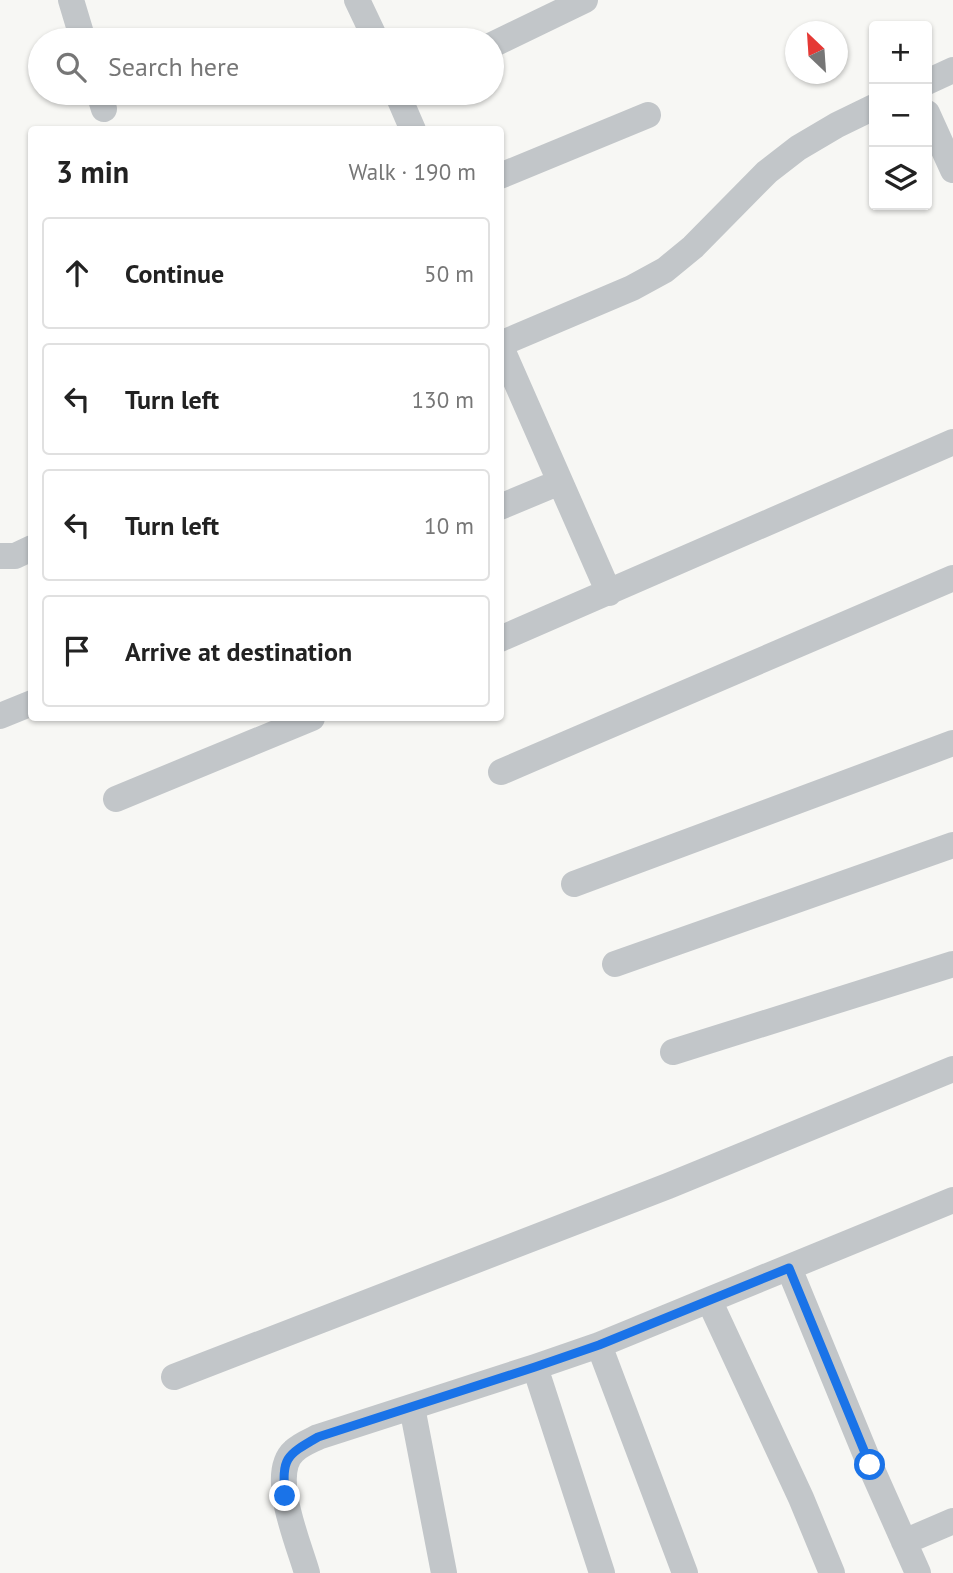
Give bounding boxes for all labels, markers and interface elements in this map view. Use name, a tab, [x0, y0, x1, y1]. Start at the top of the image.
north arrow	[785, 21, 848, 84]
map controls	[869, 21, 932, 210]
button: +	[869, 21, 932, 84]
search box	[28, 28, 504, 105]
icon: search	[52, 48, 90, 86]
text: Search here	[108, 50, 239, 83]
button: −	[869, 84, 932, 147]
button: layers	[869, 147, 932, 210]
text: 3 min	[56, 152, 129, 191]
text: Walk · 190 m	[349, 157, 476, 186]
icon: ahead	[58, 254, 96, 292]
text: Continue	[125, 257, 224, 290]
text: 50 m	[424, 259, 474, 288]
icon: left	[58, 380, 96, 418]
text: Turn left	[125, 383, 219, 416]
text: 130 m	[412, 385, 474, 414]
icon: left	[58, 506, 96, 544]
text: Turn left	[125, 509, 219, 542]
text: 10 m	[424, 511, 474, 540]
icon: arrive	[58, 632, 96, 670]
text: Arrive at destination	[125, 635, 352, 668]
route start	[854, 1449, 885, 1480]
route end	[269, 1480, 300, 1511]

